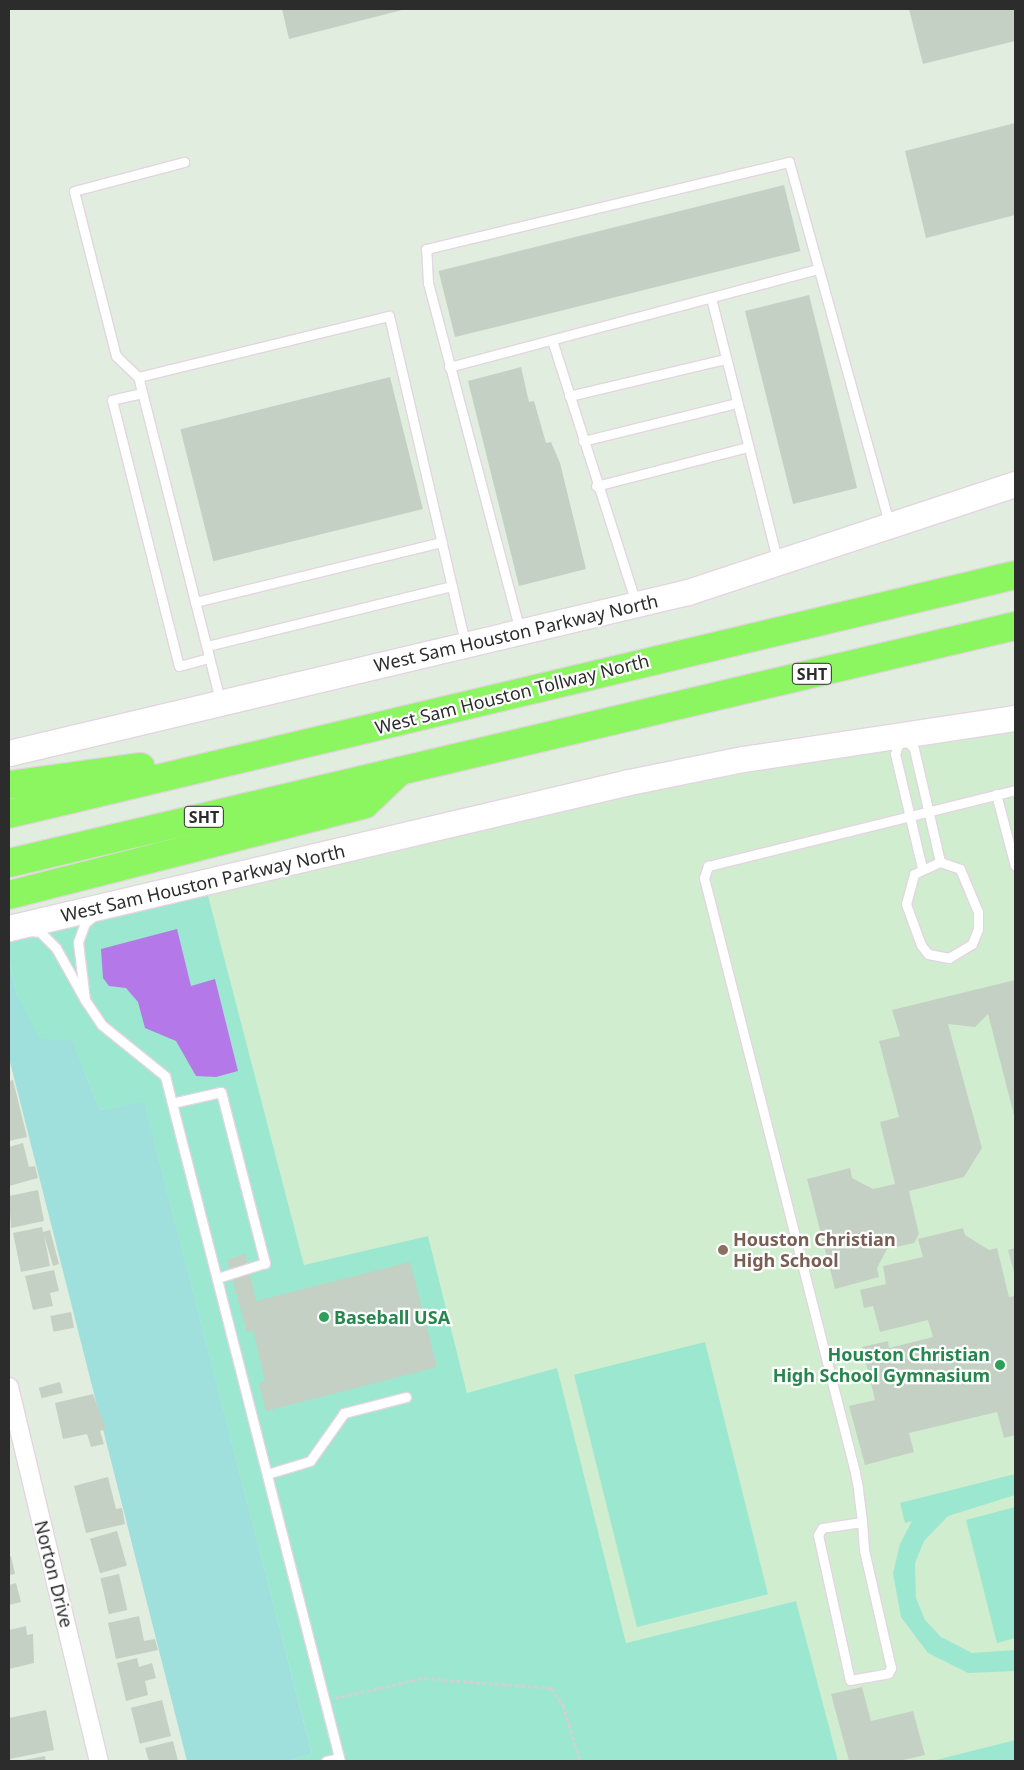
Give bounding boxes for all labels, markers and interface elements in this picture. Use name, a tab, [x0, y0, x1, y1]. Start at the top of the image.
street label: West Sam Houston Parkway North	[372, 590, 660, 676]
street label: West Sam Houston Tollway North	[373, 649, 651, 739]
road number: SHT	[791, 661, 833, 688]
road number: SHT	[183, 804, 225, 830]
street label: West Sam Houston Parkway North	[59, 840, 347, 926]
place label: Houston Christian High School	[733, 1229, 896, 1272]
marker: Houston Christian High School	[717, 1244, 729, 1256]
place label: Baseball USA	[334, 1306, 450, 1328]
marker: Baseball USA	[318, 1311, 330, 1323]
place label: Houston Christian High School Gymnasium	[773, 1344, 990, 1386]
marker: Houston Christian High School Gymnasium	[994, 1359, 1006, 1371]
street label: Norton Drive	[30, 1518, 78, 1630]

